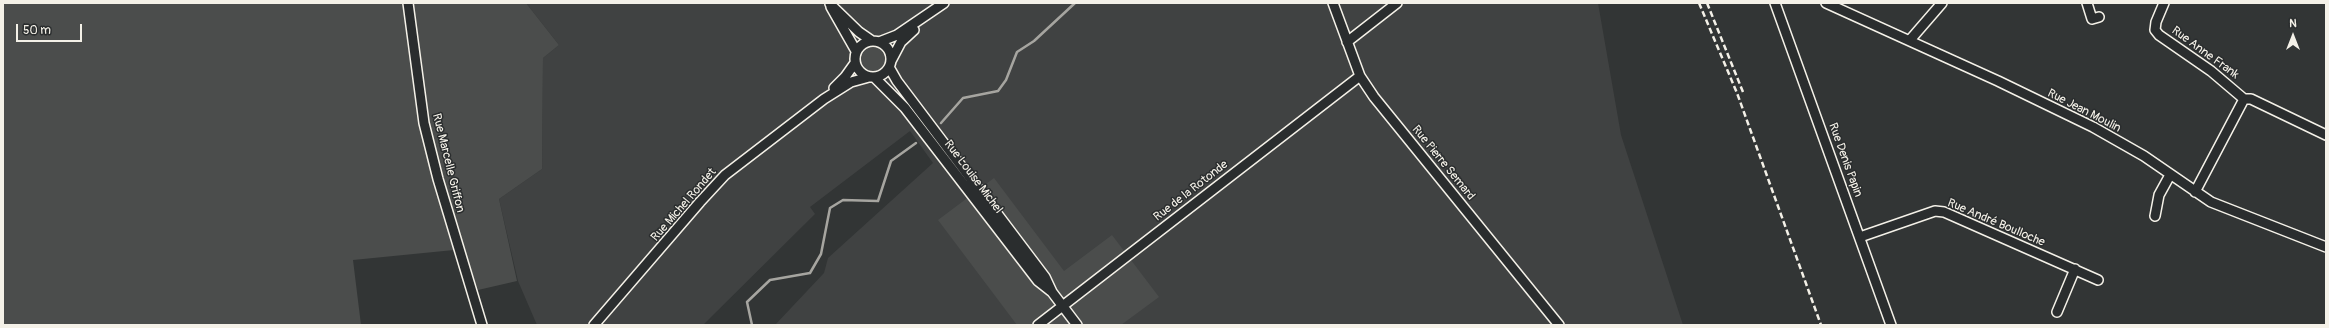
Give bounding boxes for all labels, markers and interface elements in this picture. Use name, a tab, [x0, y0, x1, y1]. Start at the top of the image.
scale bar	[18, 16, 84, 42]
north arrow	[2273, 16, 2313, 56]
text: N	[2289, 17, 2297, 30]
text: 50 m	[23, 23, 51, 38]
street label: Rue Anne Frank	[2168, 24, 2242, 82]
street label: Rue Jean Moulin	[2045, 86, 2123, 136]
street label: Rue Marcelle Griffon	[429, 112, 467, 214]
street label: Rue Denis Papin	[1825, 121, 1865, 199]
street label: Rue Pierre Semard	[1408, 123, 1478, 203]
street label: Rue Louise Michel	[941, 138, 1005, 216]
street label: Rue de la Rotonde	[1151, 158, 1231, 224]
street label: Rue Michel Rondet	[648, 165, 720, 245]
street label: Rue André Boulloche	[1945, 196, 2047, 250]

